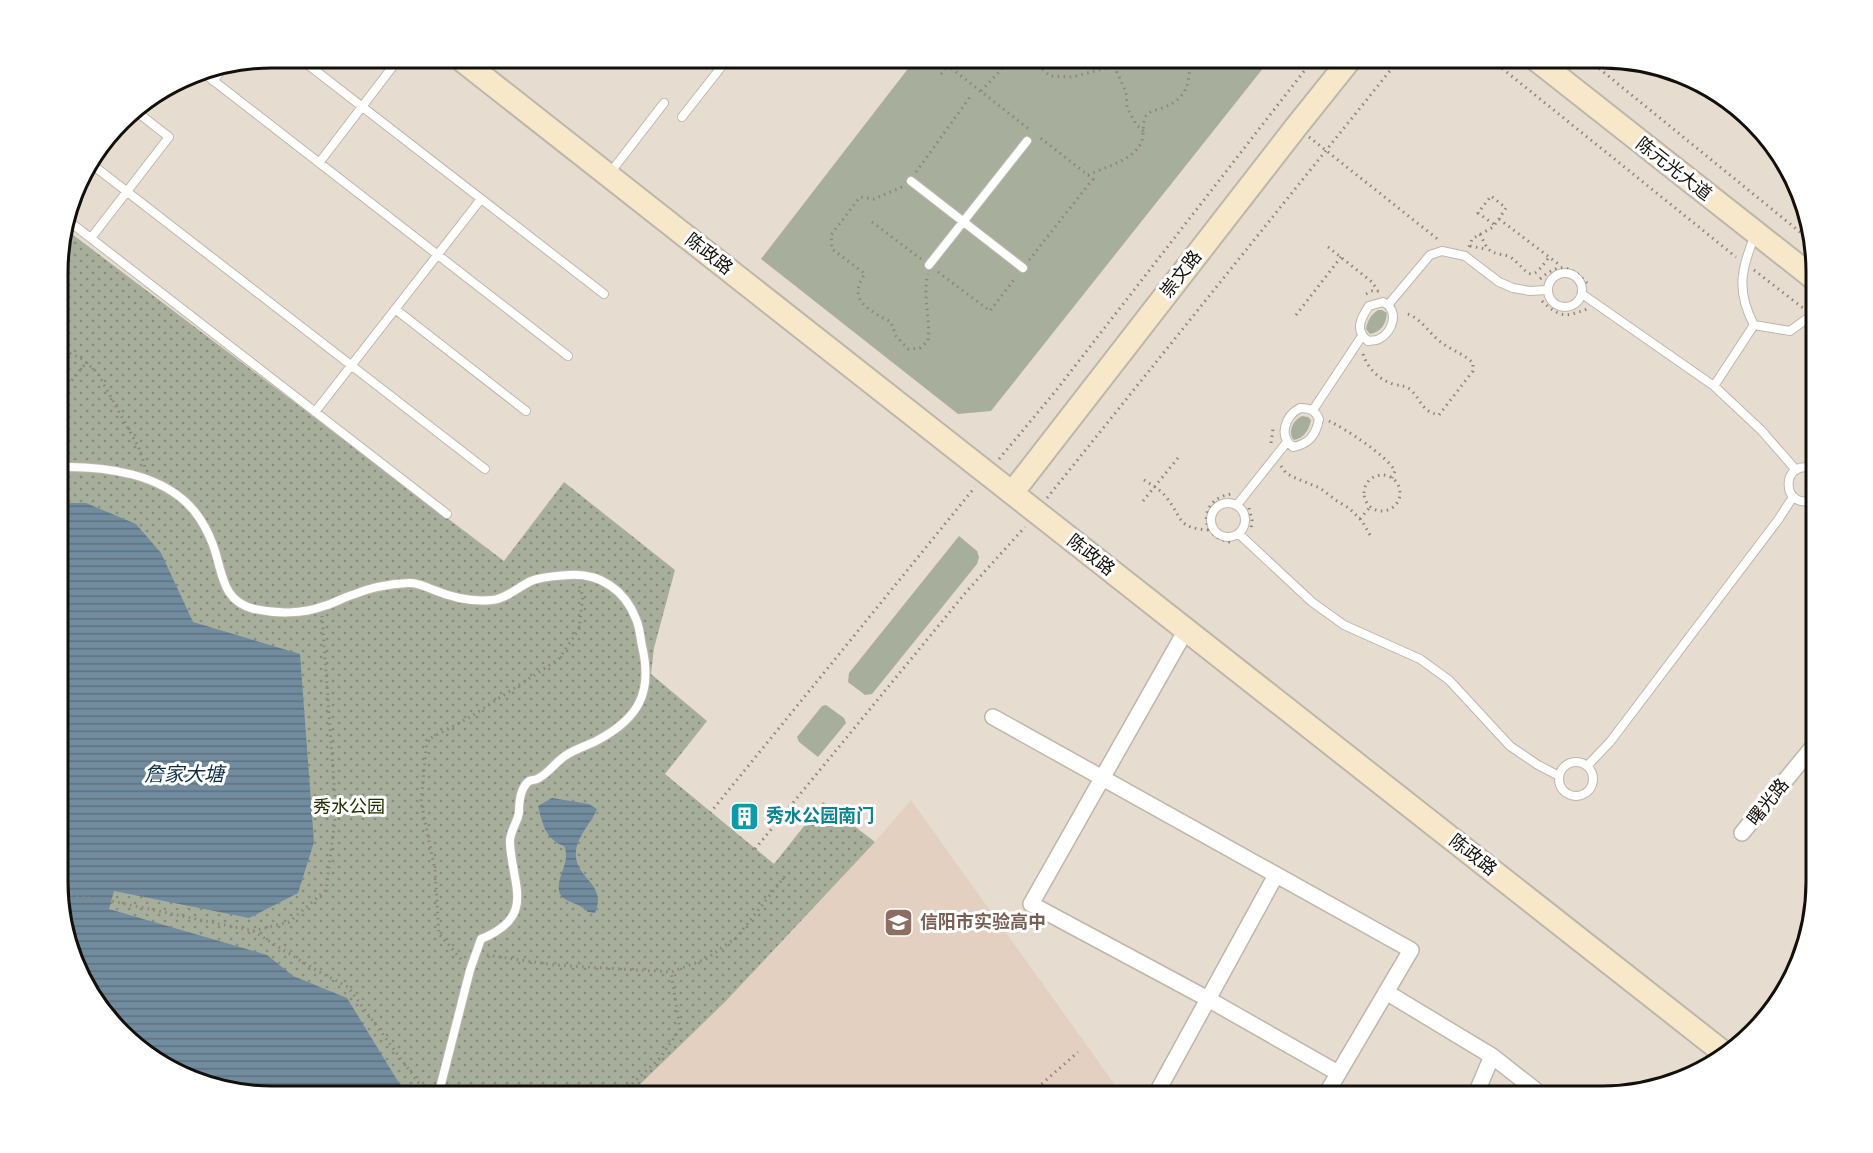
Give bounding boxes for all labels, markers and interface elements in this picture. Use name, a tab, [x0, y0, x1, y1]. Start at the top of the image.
street label: 陈元光大道	[1632, 133, 1716, 205]
street label: 陈政路	[682, 229, 736, 279]
street label: 崇文路	[1156, 247, 1206, 301]
street label: 陈政路	[1064, 530, 1118, 580]
water label: 詹家大塘	[144, 763, 227, 785]
street label: 曙光路	[1743, 775, 1793, 829]
park label: 秀水公园	[313, 797, 385, 817]
building icon: 秀水公园南门	[729, 800, 761, 832]
place label: 秀水公园南门	[766, 806, 874, 826]
street label: 陈政路	[1446, 830, 1500, 880]
school or university icon: 信阳市实验高中	[883, 906, 915, 938]
place label: 信阳市实验高中	[920, 912, 1046, 932]

